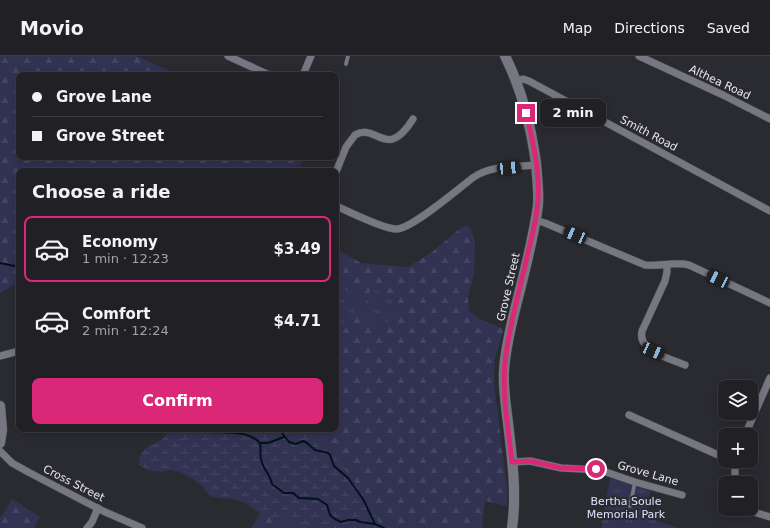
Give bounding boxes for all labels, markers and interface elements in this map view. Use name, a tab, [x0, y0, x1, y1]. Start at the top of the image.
text: Movio	[20, 17, 84, 39]
text: Map	[563, 20, 592, 36]
text: Directions	[614, 20, 685, 36]
text: Saved	[707, 20, 750, 36]
street label: Althea Road	[687, 63, 753, 102]
text: Grove Lane	[56, 88, 152, 106]
callout: 2 min	[540, 99, 606, 127]
route end	[517, 104, 535, 122]
text: 2 min	[553, 105, 593, 120]
street label: Smith Road	[618, 113, 680, 154]
text: Grove Street	[56, 127, 164, 145]
car	[497, 161, 521, 175]
text: Choose a ride	[32, 181, 171, 202]
car	[562, 225, 588, 245]
icon: car	[34, 231, 70, 267]
text: Economy	[82, 233, 158, 251]
text: $3.49	[274, 240, 321, 258]
text: 1 min · 12:23	[82, 251, 169, 266]
street label: Grove Street	[494, 251, 523, 323]
car	[705, 268, 731, 290]
icon: car	[34, 303, 70, 339]
text: Comfort	[82, 305, 150, 323]
text: $4.71	[274, 312, 321, 330]
text: 2 min · 12:24	[82, 323, 169, 338]
car	[640, 341, 666, 361]
button: Confirm	[32, 378, 323, 424]
map controls	[718, 380, 758, 516]
button: layers	[718, 380, 758, 420]
button: +	[718, 428, 758, 468]
street label: Grove Lane	[616, 459, 680, 488]
route start	[587, 460, 605, 478]
street label: Cross Street	[41, 462, 107, 505]
button: −	[718, 476, 758, 516]
park label: Bertha Soule Memorial Park	[587, 495, 666, 521]

